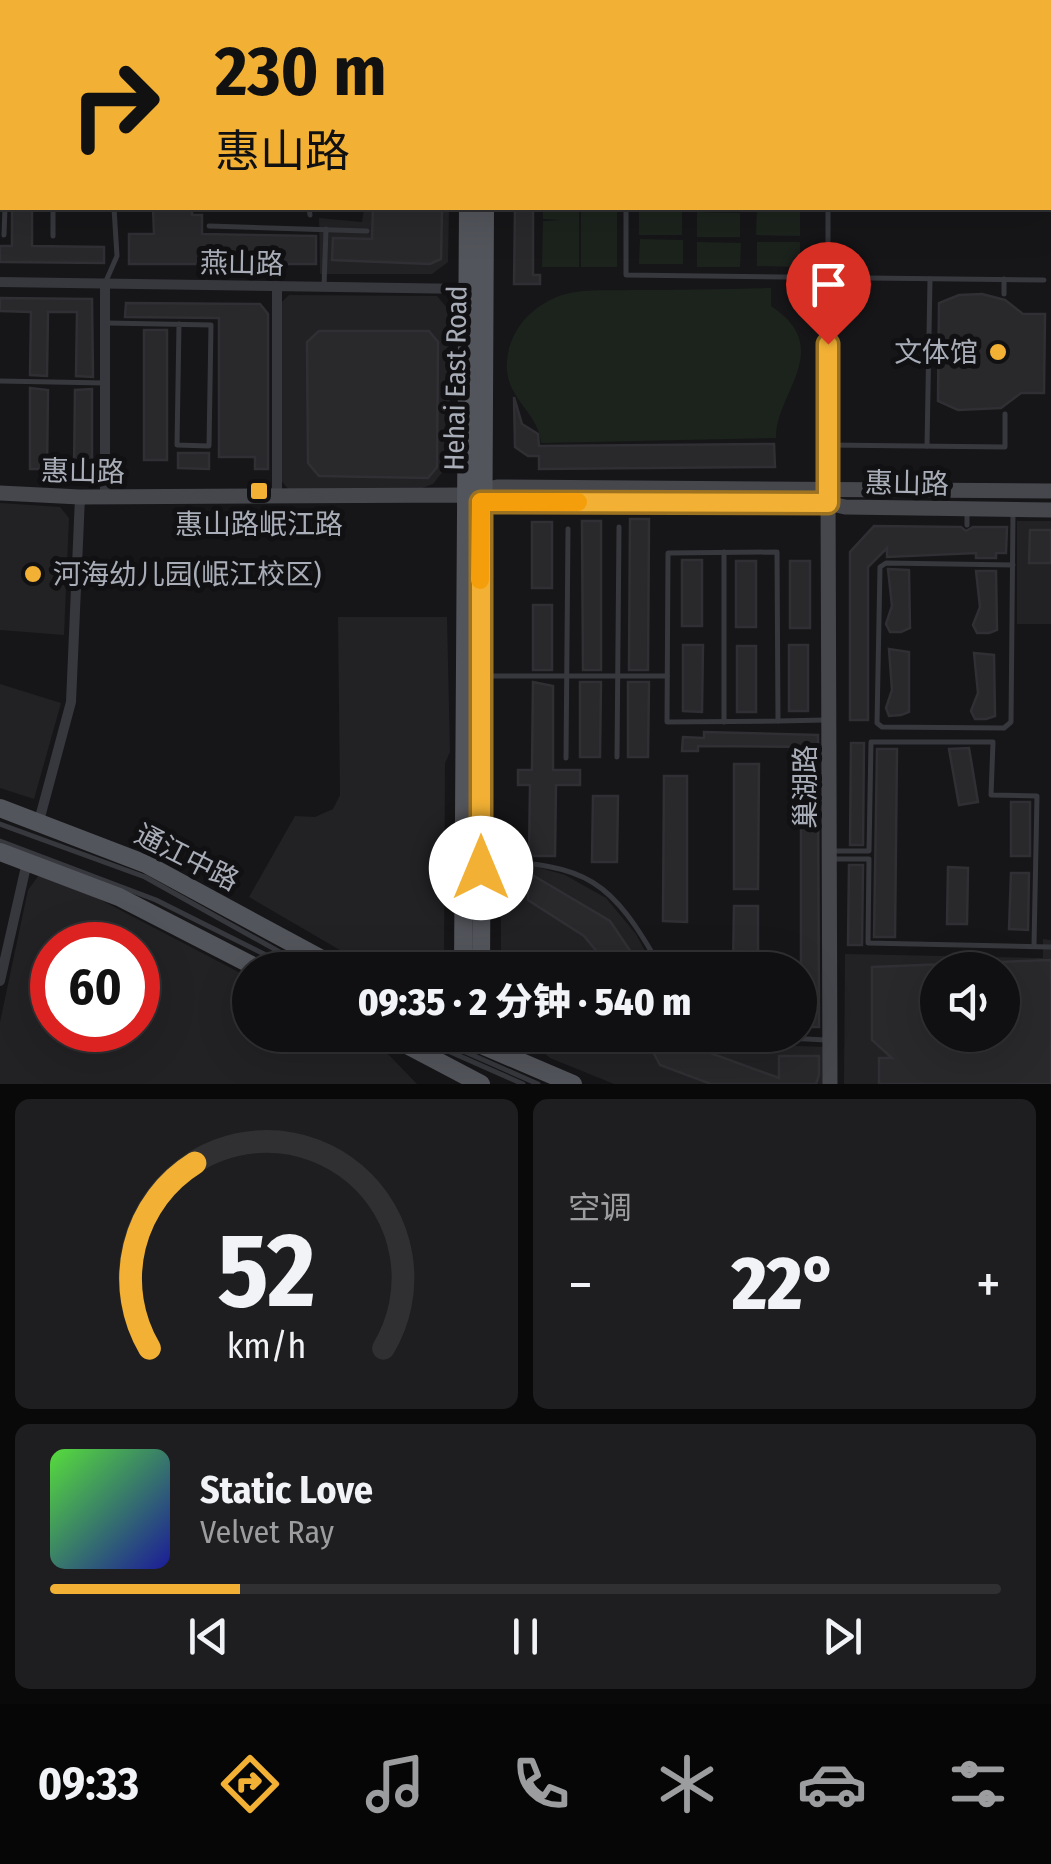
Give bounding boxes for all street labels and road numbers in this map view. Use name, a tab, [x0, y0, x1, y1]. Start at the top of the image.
street label: 燕山路	[200, 246, 284, 281]
street label: Hehai East Road	[437, 285, 474, 471]
street label: 惠山路	[41, 454, 125, 489]
street label: 惠山路	[865, 466, 949, 501]
street label: 巢湖路	[789, 745, 822, 829]
street label: 通江中路	[129, 817, 244, 898]

